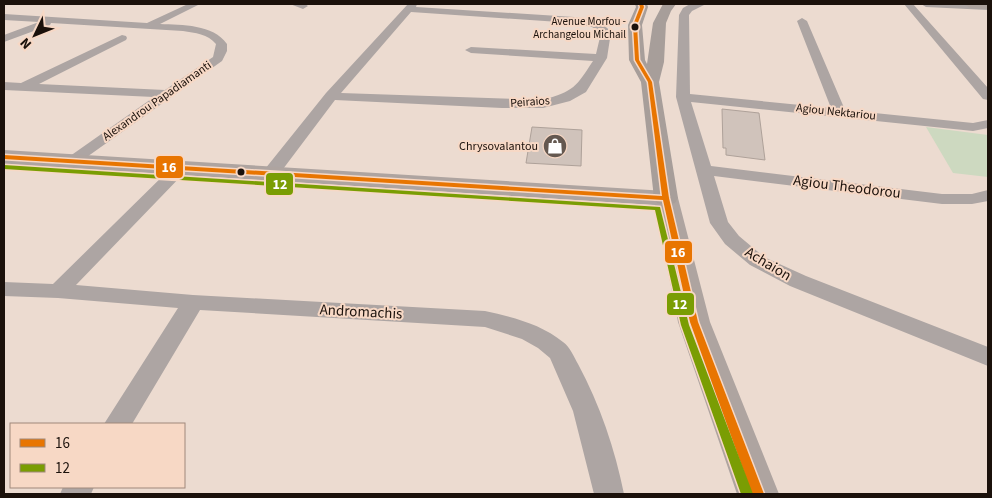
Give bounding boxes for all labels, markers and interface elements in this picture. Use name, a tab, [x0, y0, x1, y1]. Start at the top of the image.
north arrow	[10, 10, 60, 60]
place label: Avenue Morfou - Archangelou Michail	[533, 14, 626, 42]
marker: Avenue Morfou - Archangelou Michail	[630, 22, 640, 32]
text: N	[16, 33, 37, 53]
street label: Alexandrou Papadiamanti	[99, 57, 215, 145]
street label: Peiraios	[510, 92, 550, 112]
street label: Agiou Nektariou	[795, 99, 877, 125]
shop icon: Chrysovalantou	[542, 133, 568, 159]
place label: Chrysovalantou	[459, 138, 538, 155]
line badge: 16	[155, 155, 184, 179]
text: 16	[162, 158, 176, 178]
unlabelled marker	[236, 167, 246, 177]
street label: Agiou Theodorou	[792, 170, 902, 204]
line badge: 12	[265, 172, 294, 196]
text: 12	[273, 175, 287, 195]
line badge: 16	[664, 240, 693, 264]
street label: Achaion	[741, 242, 795, 286]
text: 16	[671, 243, 685, 263]
line badge: 12	[666, 292, 695, 316]
text: 12	[673, 295, 687, 315]
street label: Andromachis	[319, 299, 403, 325]
legend	[10, 423, 185, 488]
text: 16	[55, 433, 70, 454]
text: 12	[55, 458, 70, 479]

